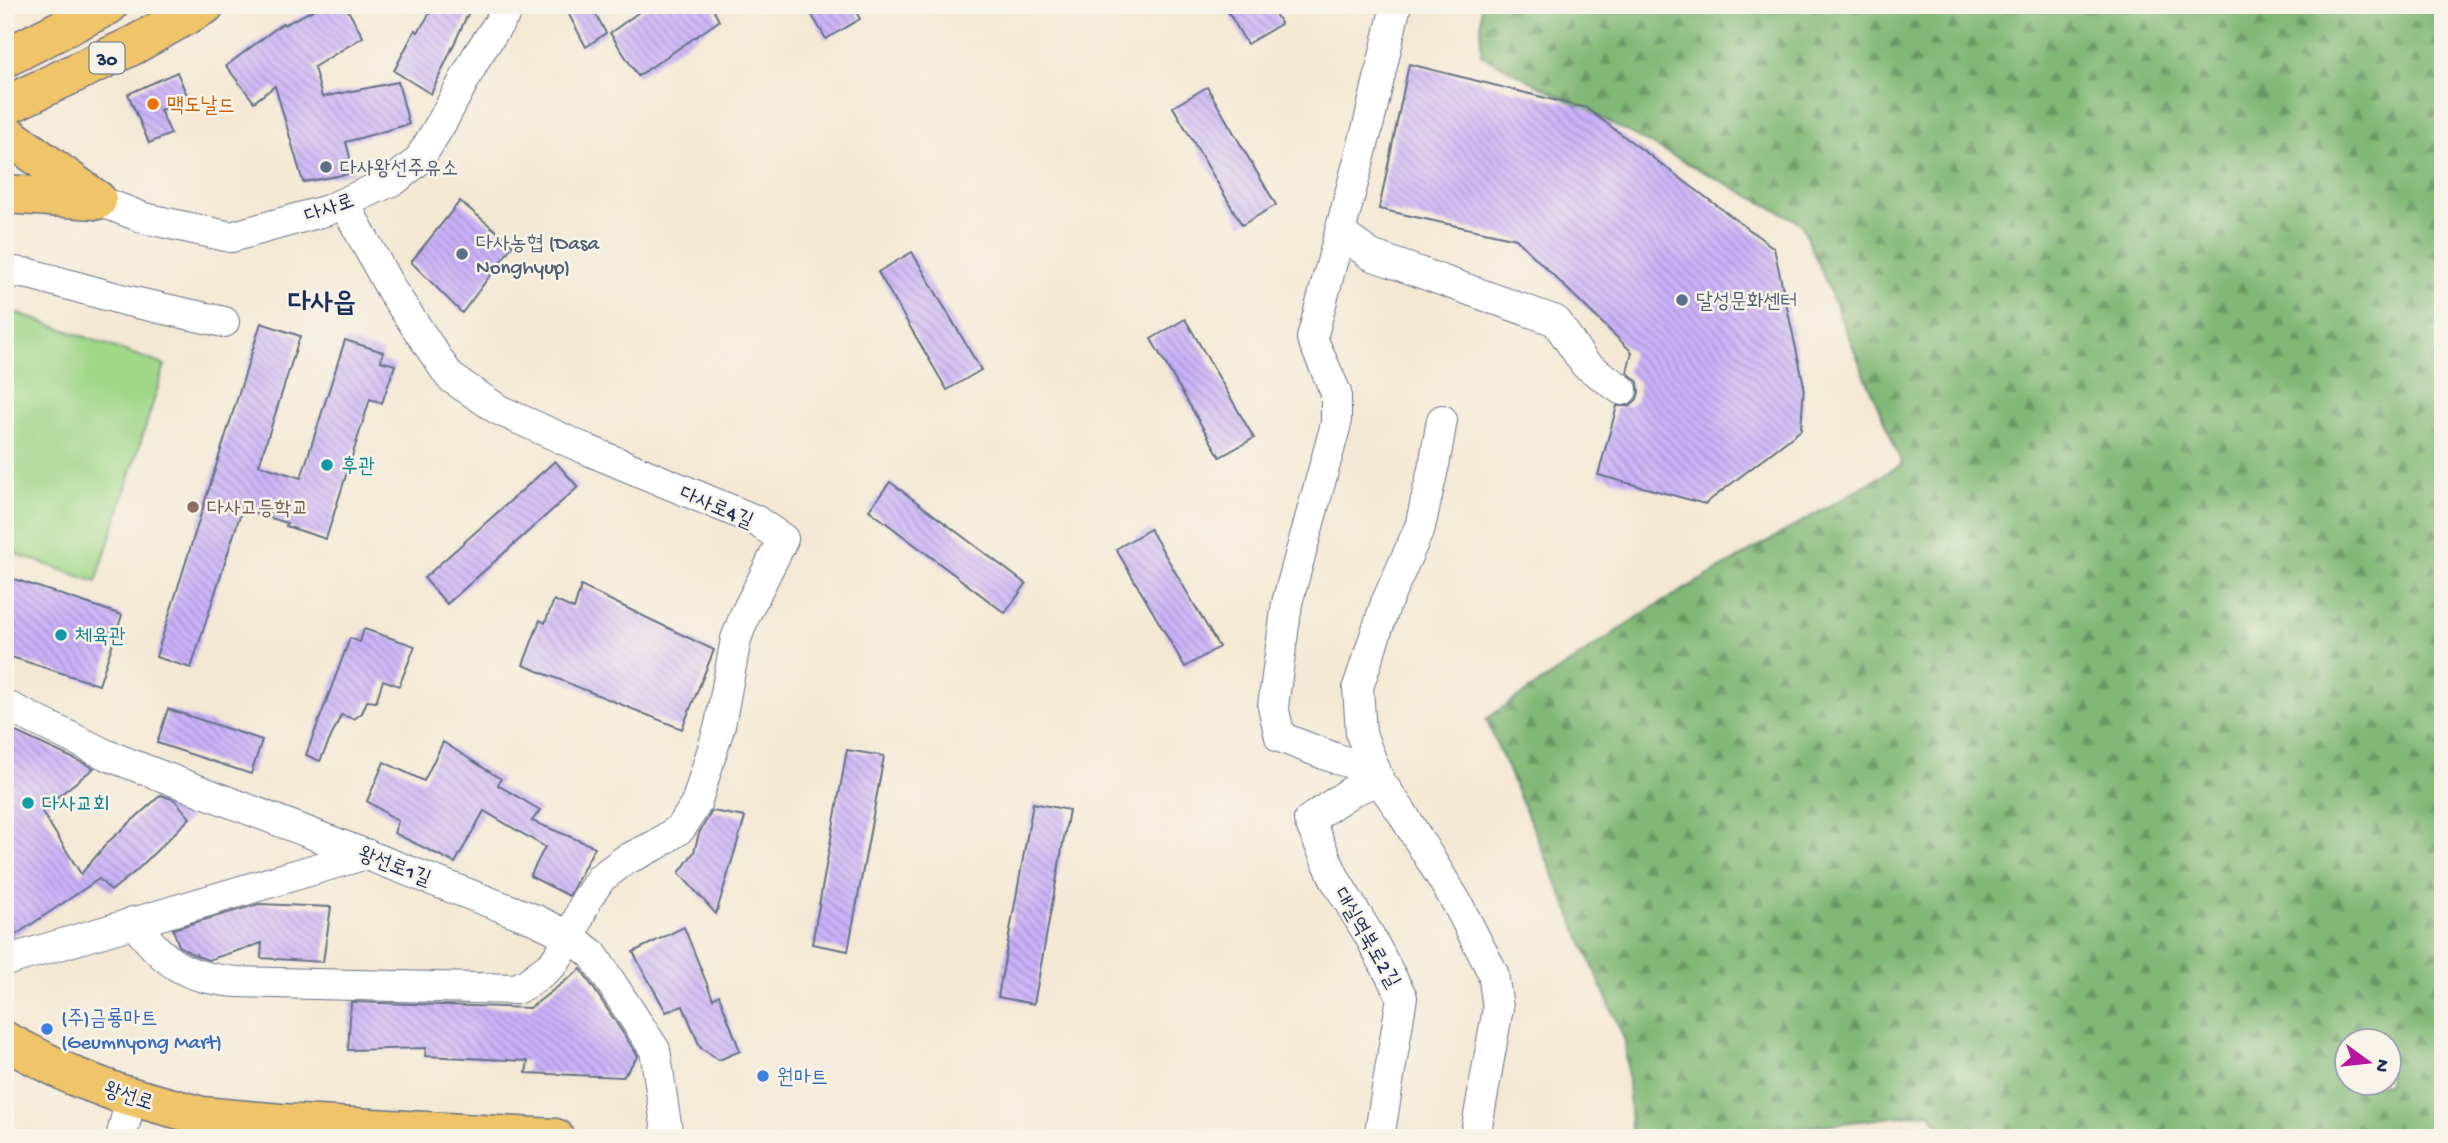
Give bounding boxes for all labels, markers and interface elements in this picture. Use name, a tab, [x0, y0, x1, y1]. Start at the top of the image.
road number: 30	[90, 43, 124, 74]
place label: 맥도날드	[167, 95, 235, 120]
marker: 맥도날드	[145, 96, 161, 112]
place label: 다사왕선주유소	[340, 158, 458, 183]
marker: 다사왕선주유소	[318, 159, 334, 175]
street label: 다사로	[302, 190, 358, 231]
place label: 다사농협 (Dasa Nonghyup)	[476, 233, 601, 282]
marker: 다사농협 (Dasa Nonghyup)	[454, 246, 470, 262]
district label: 다사읍	[288, 288, 356, 321]
place label: 달성문화센터	[1696, 291, 1797, 316]
marker: 달성문화센터	[1674, 292, 1690, 308]
place label: 후관	[341, 455, 375, 481]
marker: 후관	[319, 457, 335, 473]
street label: 다사로4길	[675, 483, 756, 536]
place label: 다사고등학교	[207, 498, 308, 523]
marker: 다사고등학교	[185, 499, 201, 515]
place label: 체육관	[75, 626, 126, 651]
marker: 체육관	[53, 627, 69, 643]
place label: 다사교회	[42, 794, 110, 819]
marker: 다사교회	[20, 795, 36, 811]
street label: 왕선로1길	[354, 843, 434, 894]
street label: 대실역북로2길	[1326, 884, 1404, 993]
place label: (주)금룡마트 (Geumnyong Mart)	[61, 1008, 222, 1057]
marker: (주)금룡마트 (Geumnyong Mart)	[39, 1021, 55, 1037]
north arrow	[2332, 1028, 2402, 1098]
text: N	[2368, 1057, 2394, 1074]
place label: 원마트	[777, 1067, 828, 1092]
marker: 원마트	[755, 1068, 771, 1084]
street label: 왕선로	[100, 1079, 156, 1118]

